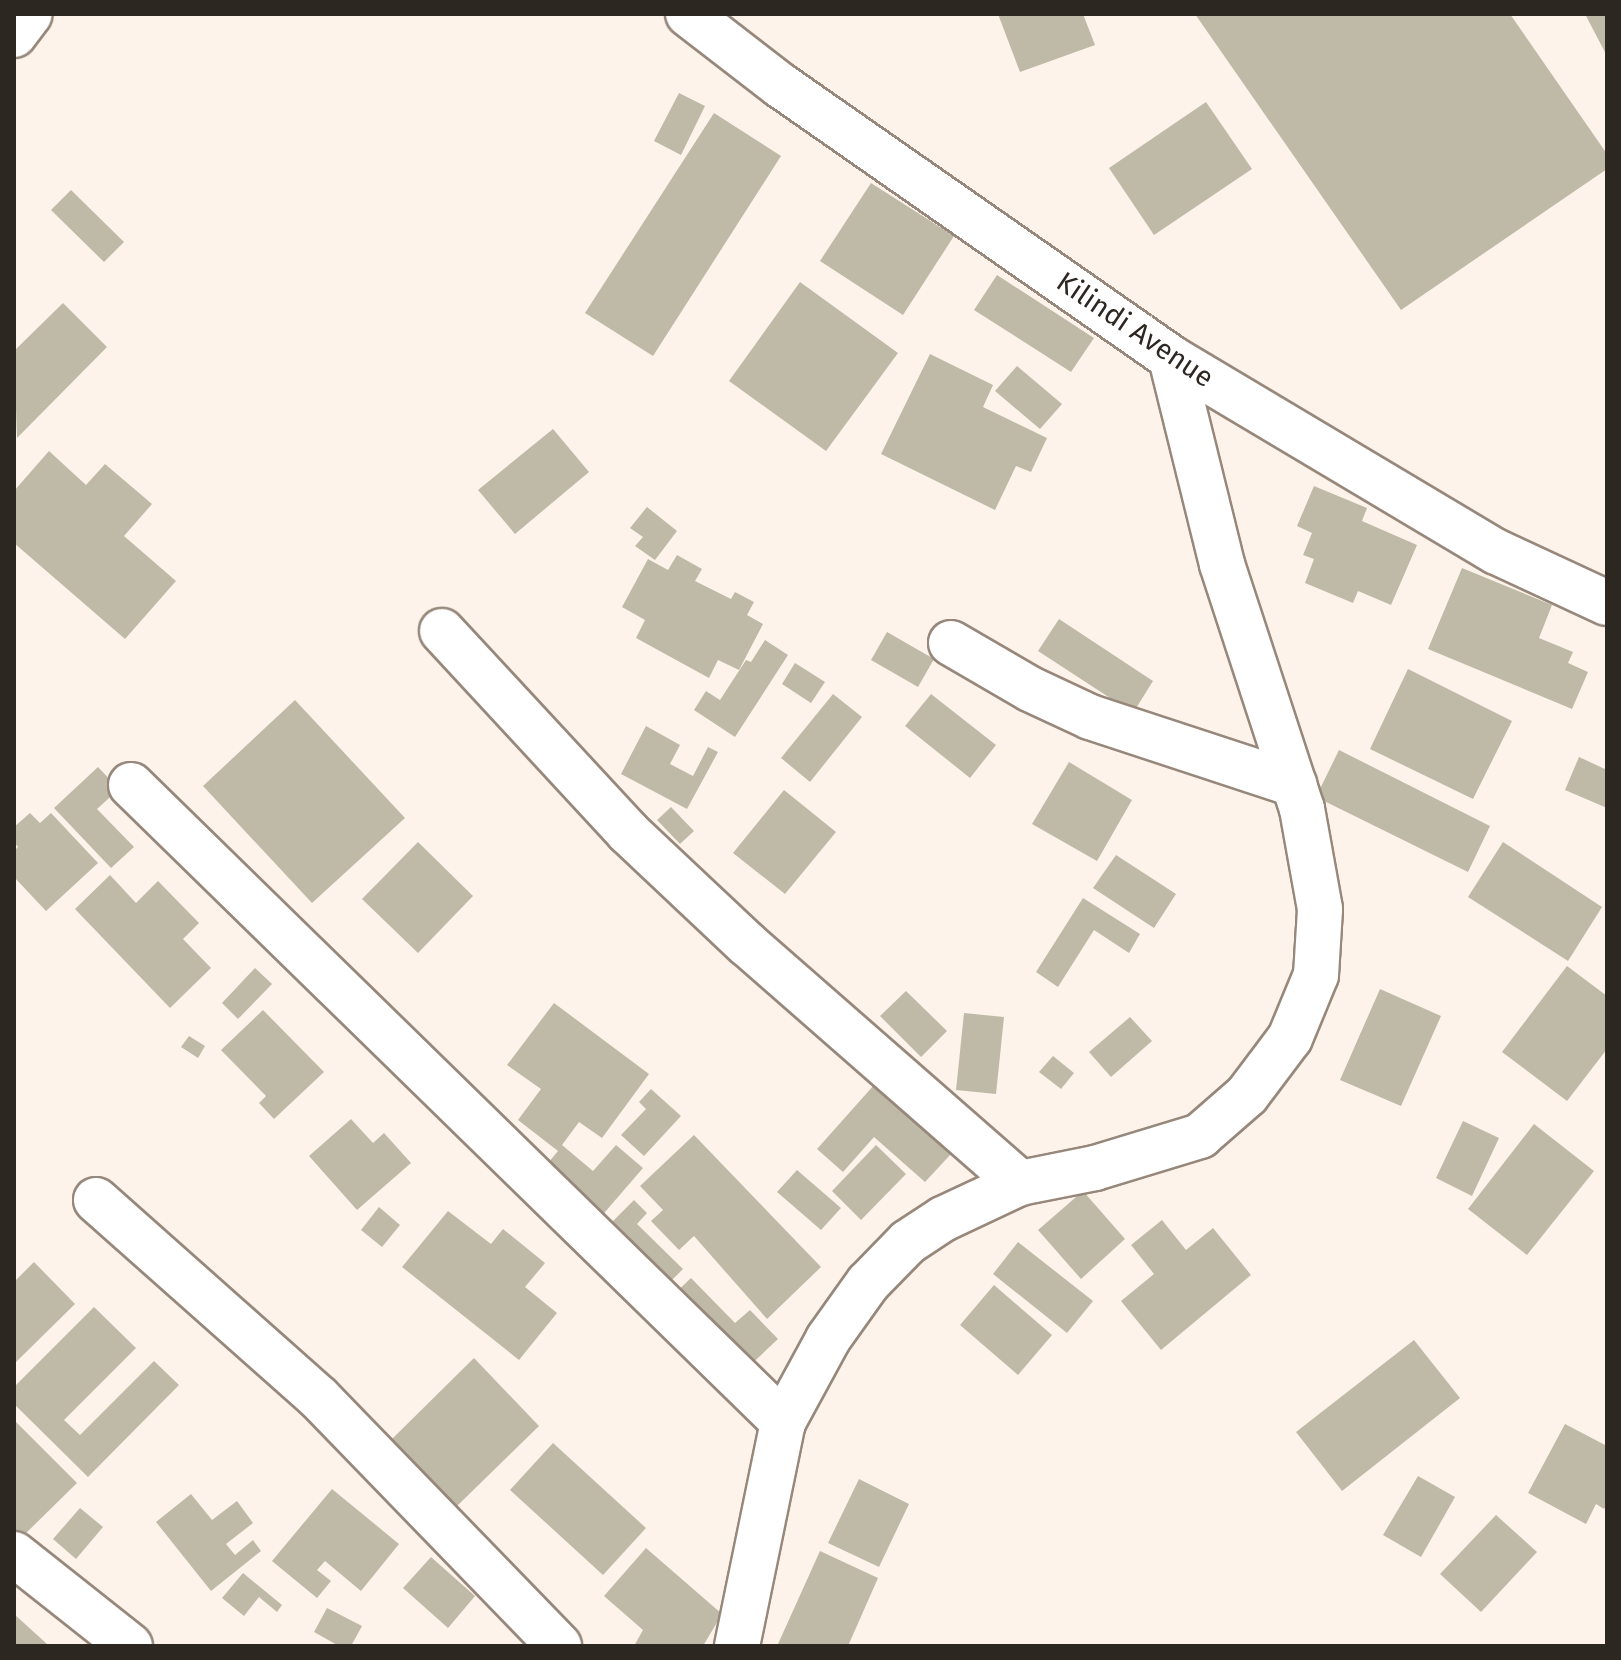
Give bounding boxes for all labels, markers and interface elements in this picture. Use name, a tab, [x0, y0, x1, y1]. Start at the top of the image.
street label: Kilindi Avenue	[1050, 265, 1220, 395]

